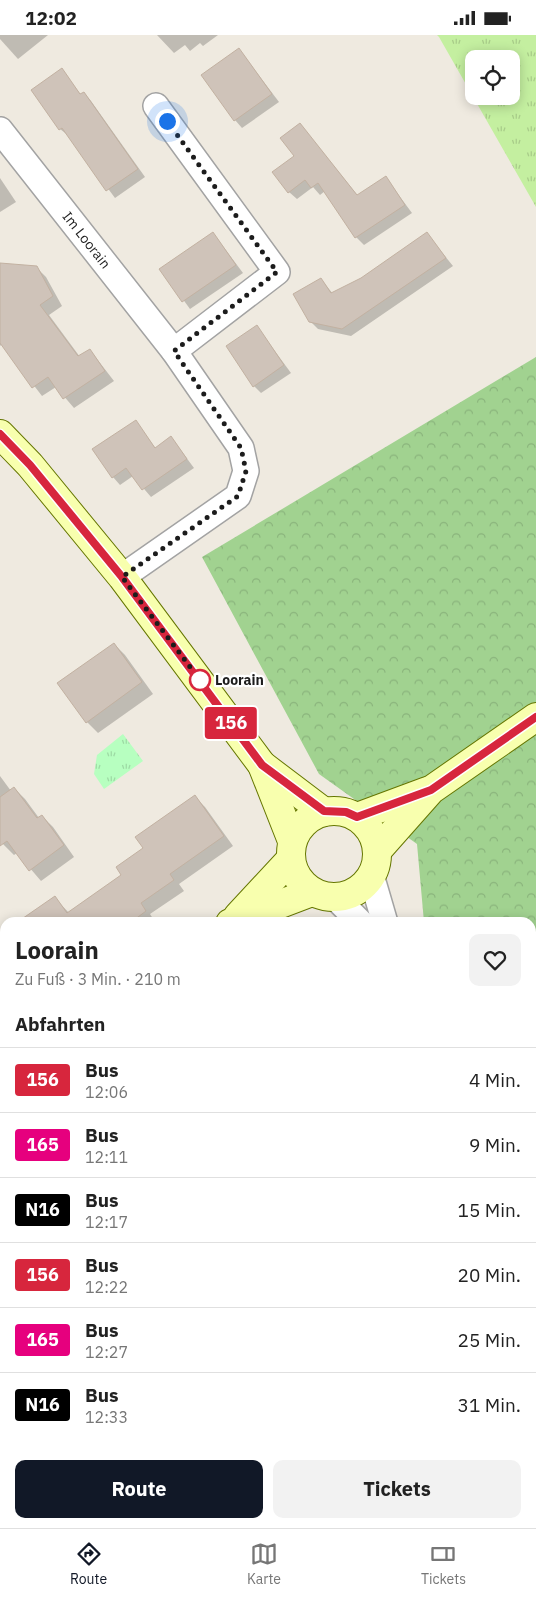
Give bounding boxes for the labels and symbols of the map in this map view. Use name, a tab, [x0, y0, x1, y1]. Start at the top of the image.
your location	[155, 109, 180, 134]
street label: Im Loorain	[59, 208, 115, 272]
marker: Loorain	[189, 669, 211, 691]
place label: Loorain	[215, 671, 264, 689]
line badge: 156	[202, 707, 260, 739]

